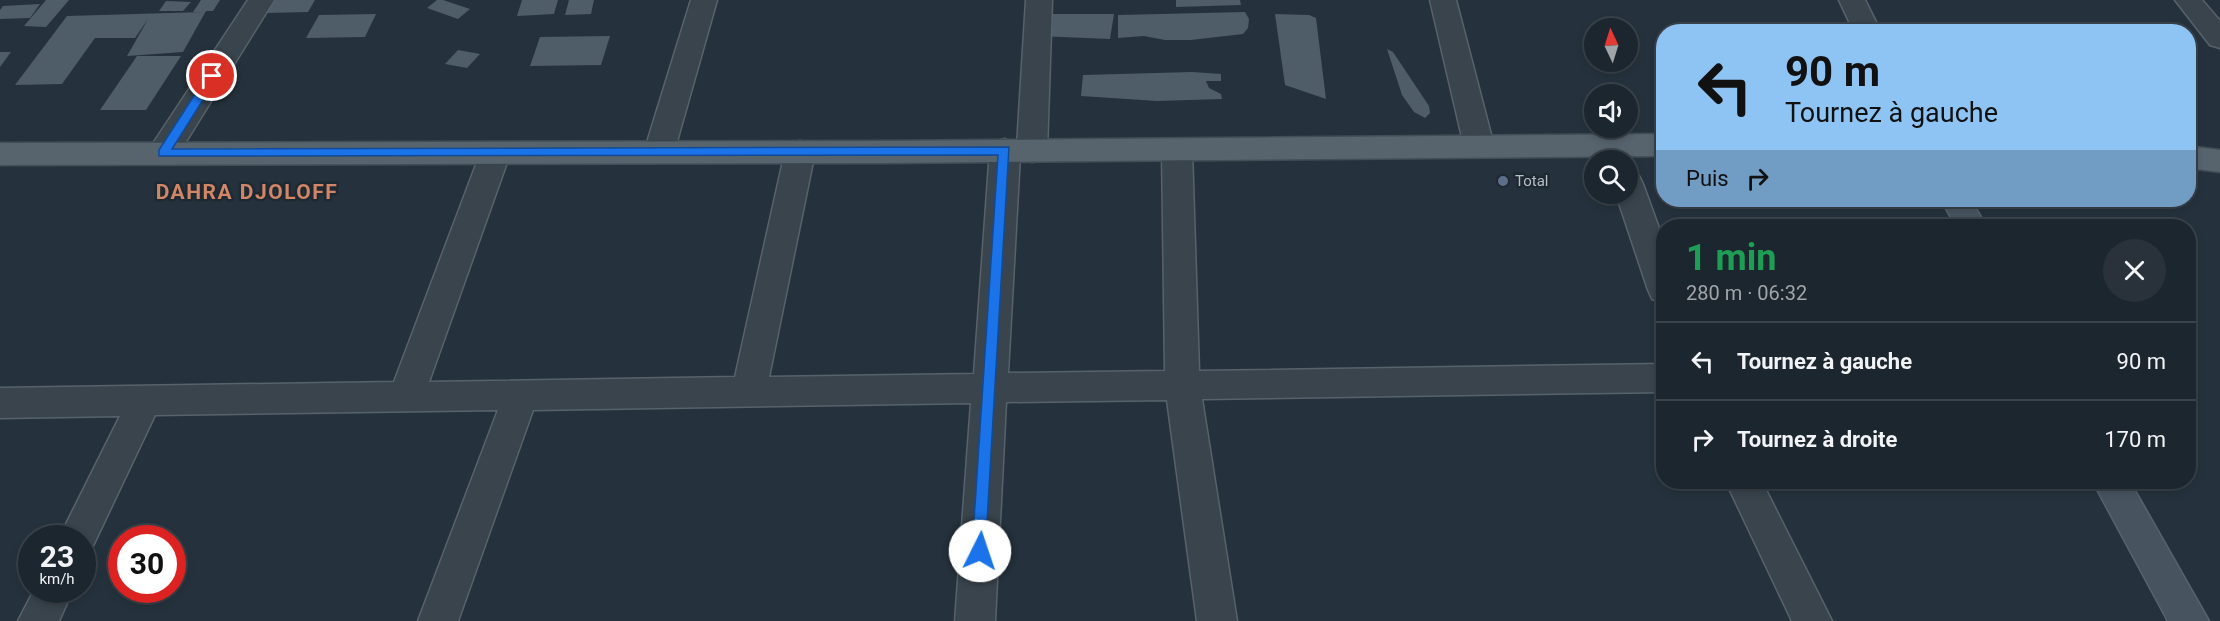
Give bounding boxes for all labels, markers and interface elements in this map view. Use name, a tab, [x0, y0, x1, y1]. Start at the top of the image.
north arrow	[1584, 18, 1638, 72]
map controls	[1584, 18, 1638, 204]
text: 90 m	[1785, 47, 1880, 96]
icon: left	[1686, 48, 1764, 126]
pin	[186, 50, 237, 101]
icon: arrive	[195, 59, 228, 92]
button: sound	[1584, 84, 1638, 138]
text: Tournez à gauche	[1785, 97, 1998, 129]
button: search	[1584, 150, 1638, 204]
icon: right	[1741, 162, 1774, 195]
text: Puis	[1686, 166, 1729, 191]
place label: Total	[1515, 172, 1549, 190]
marker: Total	[1496, 174, 1510, 188]
district label: DAHRA DJOLOFF	[156, 180, 338, 204]
text: 1 min	[1686, 237, 1777, 279]
button: close	[2103, 239, 2166, 302]
text: 280 m · 06:32	[1686, 281, 1807, 305]
icon: left	[1686, 345, 1719, 378]
text: Tournez à gauche	[1737, 349, 1912, 374]
text: 90 m	[2117, 349, 2166, 374]
icon: right	[1686, 423, 1719, 456]
text: Tournez à droite	[1737, 427, 1897, 452]
text: 170 m	[2104, 427, 2166, 452]
position arrow	[948, 519, 1012, 583]
speed limit sign: 30	[108, 525, 186, 603]
text: 23	[40, 539, 74, 574]
text: km/h	[39, 570, 75, 588]

